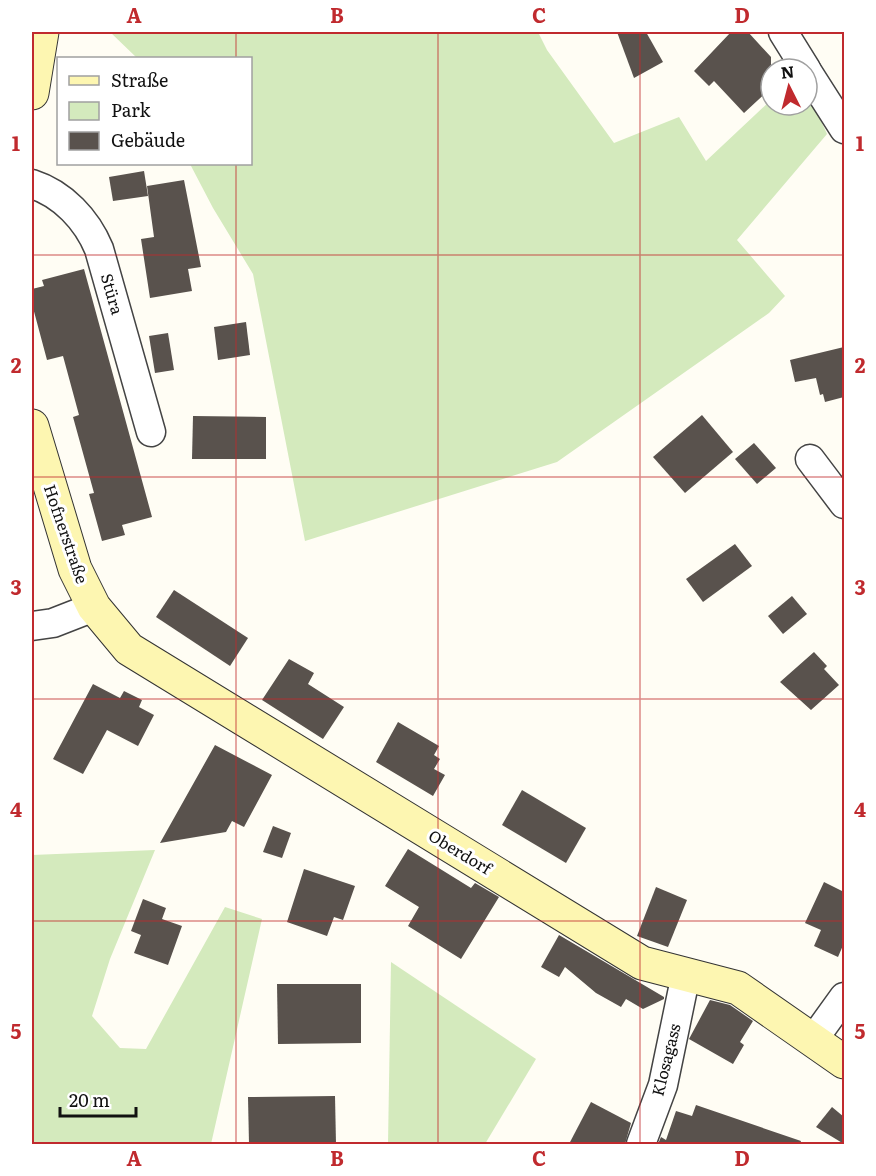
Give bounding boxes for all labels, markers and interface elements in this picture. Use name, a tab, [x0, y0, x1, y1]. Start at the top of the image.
text: A	[126, 0, 142, 29]
text: B	[330, 0, 344, 29]
text: C	[532, 0, 546, 29]
text: D	[734, 0, 750, 29]
legend	[57, 57, 252, 165]
north arrow	[759, 57, 819, 117]
text: N	[779, 58, 795, 84]
text: Straße	[111, 66, 168, 93]
text: Park	[111, 96, 152, 123]
text: Gebäude	[111, 126, 185, 153]
text: 1	[12, 127, 20, 157]
text: 1	[856, 127, 864, 157]
street label: Stüra	[96, 270, 130, 318]
text: 2	[11, 349, 22, 379]
text: 2	[855, 349, 866, 379]
street label: Hofnerstraße	[39, 481, 95, 587]
text: 3	[10, 571, 22, 601]
text: 3	[854, 571, 866, 601]
text: 4	[10, 793, 22, 823]
text: 4	[854, 793, 866, 823]
street label: Oberdorf	[424, 823, 498, 880]
text: 5	[11, 1015, 22, 1045]
text: 5	[855, 1015, 866, 1045]
street label: Klosagass	[644, 1021, 686, 1099]
scale bar	[60, 1080, 136, 1118]
text: 20 m	[69, 1086, 110, 1113]
text: A	[126, 1142, 142, 1172]
text: B	[330, 1142, 344, 1172]
text: C	[532, 1142, 546, 1172]
text: D	[734, 1142, 750, 1172]

